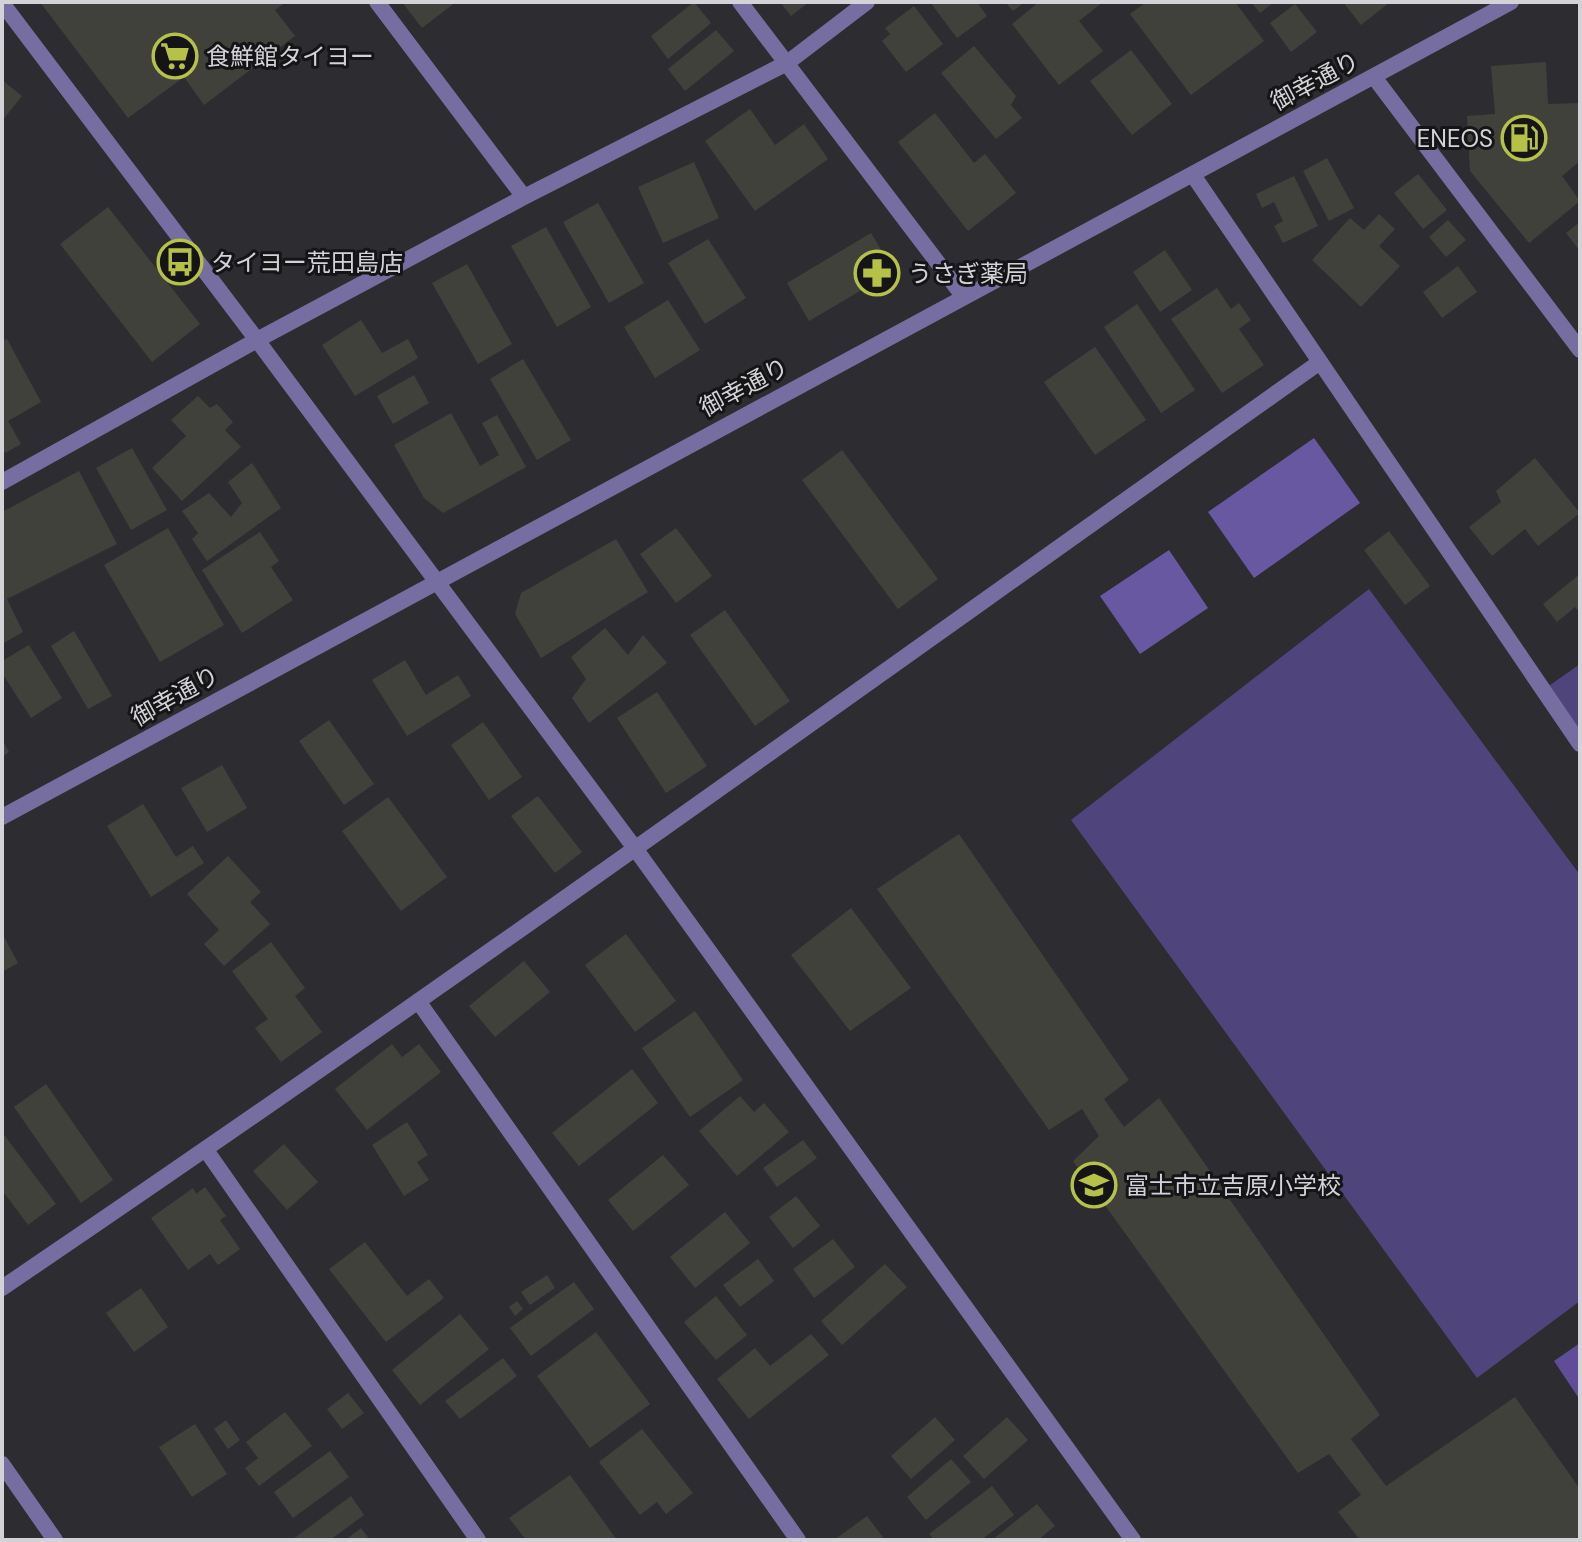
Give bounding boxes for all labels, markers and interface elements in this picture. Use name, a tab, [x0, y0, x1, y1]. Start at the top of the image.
supermarket icon: 食鮮館タイヨー	[151, 32, 199, 80]
place label: 食鮮館タイヨー	[206, 41, 374, 72]
street label: 御幸通り	[1265, 45, 1365, 117]
fuel station icon: ENEOS	[1500, 114, 1548, 162]
place label: ENEOS	[1417, 123, 1493, 154]
bus stop icon: タイヨー荒田島店	[156, 238, 204, 286]
place label: タイヨー荒田島店	[211, 247, 403, 278]
pharmacy icon: うさぎ薬局	[853, 249, 901, 297]
place label: うさぎ薬局	[908, 258, 1028, 289]
street label: 御幸通り	[694, 351, 794, 423]
street label: 御幸通り	[126, 659, 224, 733]
school or university icon: 富士市立吉原小学校	[1070, 1161, 1118, 1209]
place label: 富士市立吉原小学校	[1125, 1170, 1341, 1201]

